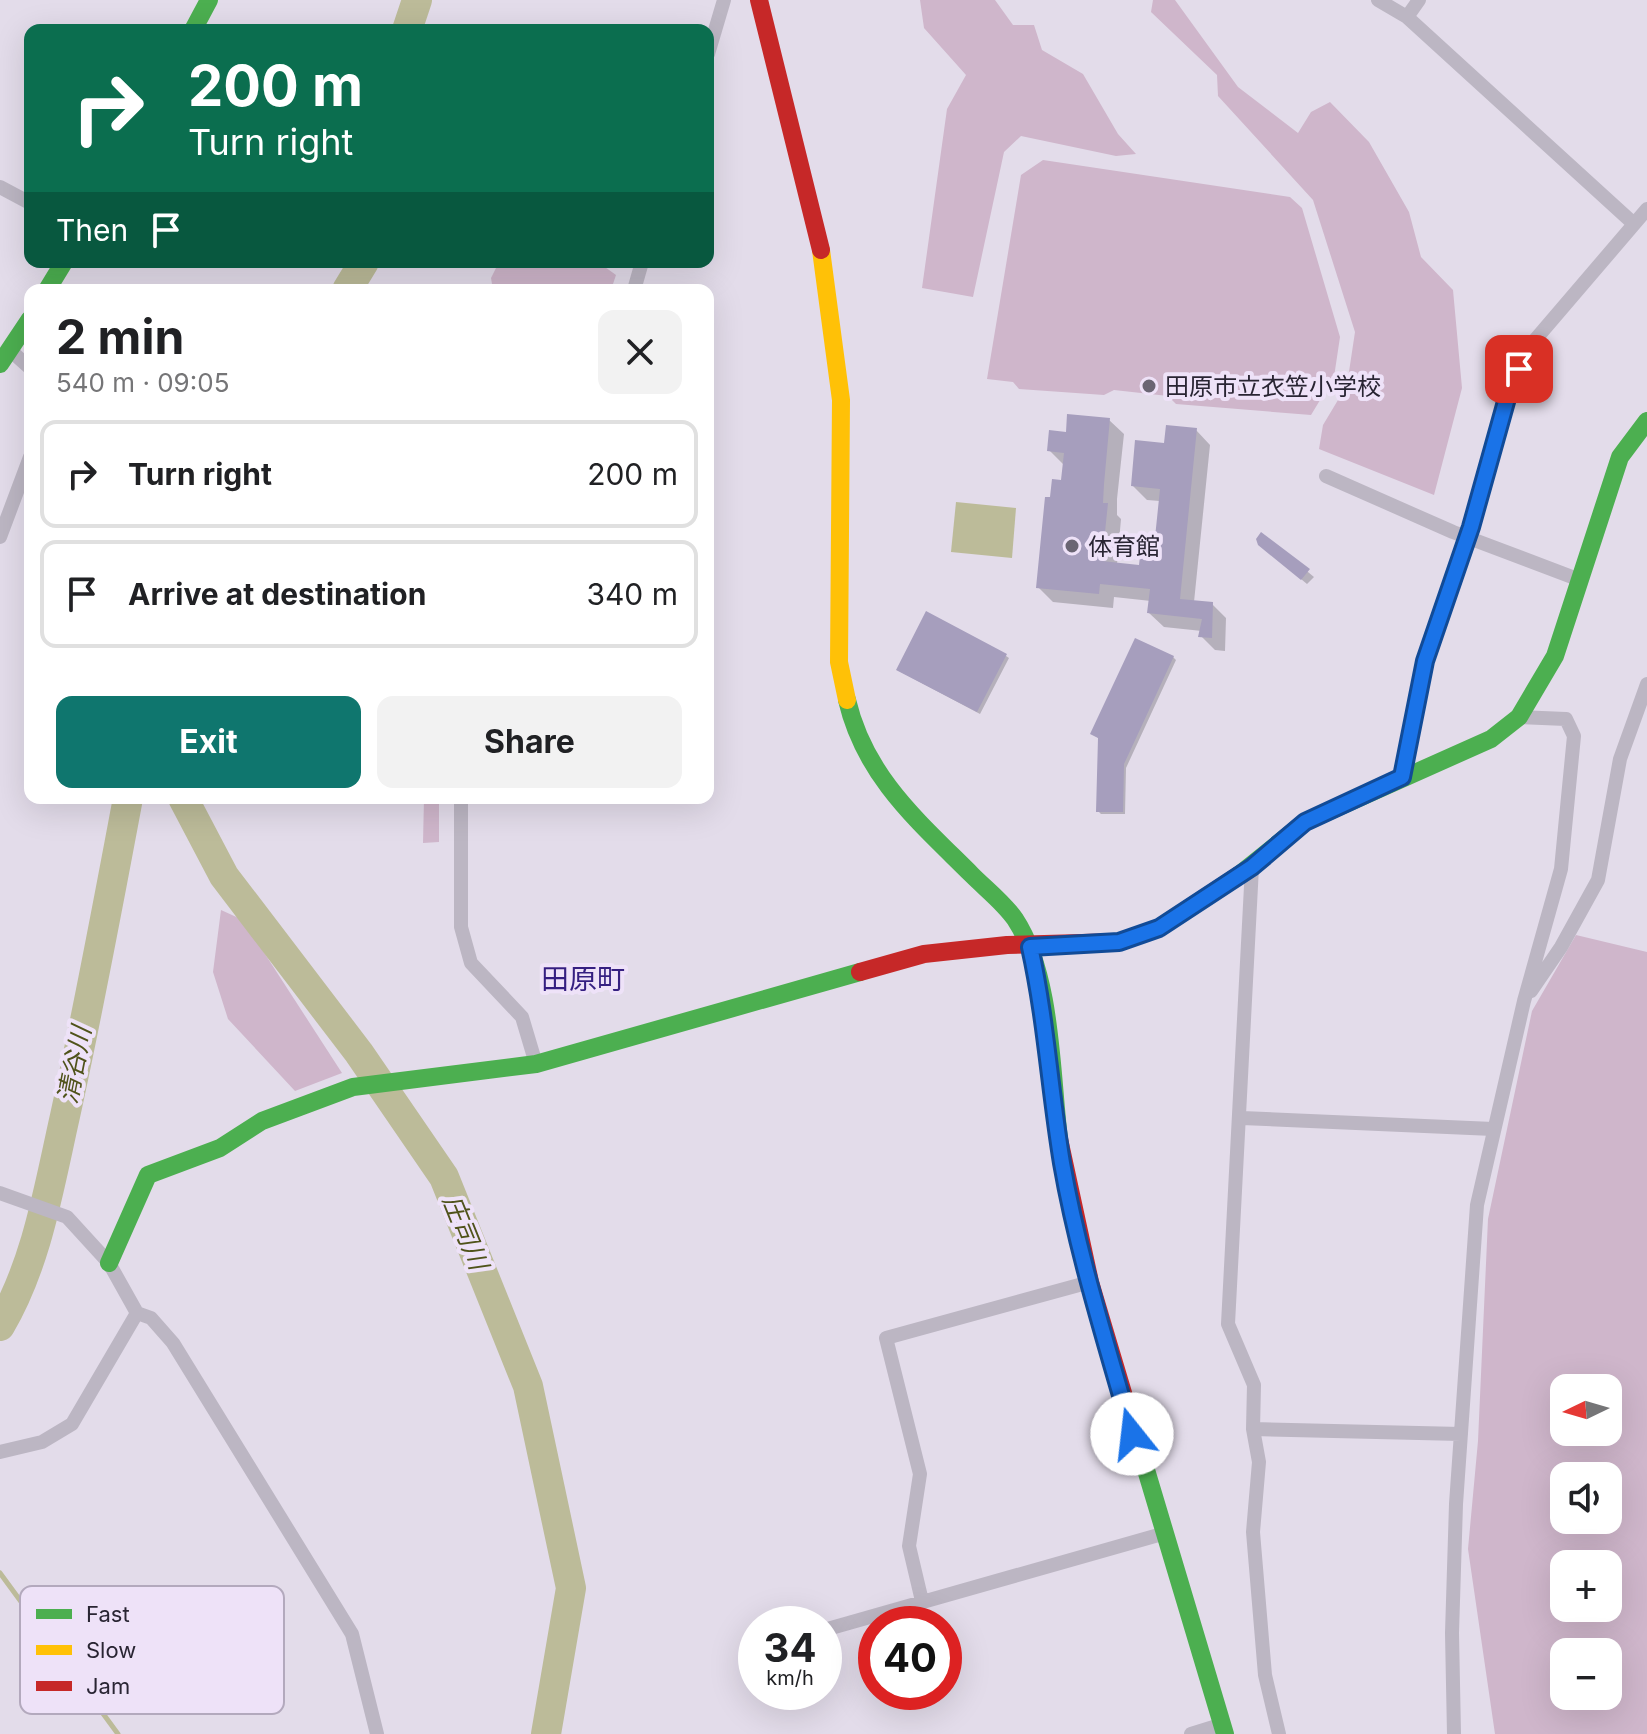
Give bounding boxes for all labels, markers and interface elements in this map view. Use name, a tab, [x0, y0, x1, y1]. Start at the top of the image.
text: 200 m	[188, 52, 363, 120]
icon: right	[56, 56, 160, 160]
text: Turn right	[188, 120, 353, 164]
icon: arrive	[144, 208, 188, 252]
text: Then	[56, 212, 128, 248]
text: 2 min	[56, 307, 184, 366]
button: close	[598, 310, 682, 394]
pin	[1485, 335, 1553, 403]
icon: arrive	[1497, 347, 1541, 391]
text: 540 m · 09:05	[56, 367, 229, 398]
place label: 田原市立衣笠小学校	[1165, 372, 1381, 401]
marker: 田原市立衣笠小学校	[1140, 377, 1158, 395]
icon: right	[60, 452, 104, 496]
text: Turn right	[128, 456, 272, 492]
text: 200 m	[587, 456, 678, 492]
place label: 体育館	[1088, 532, 1160, 561]
marker: 体育館	[1063, 537, 1081, 555]
icon: arrive	[60, 572, 104, 616]
text: Arrive at destination	[128, 576, 426, 612]
text: 340 m	[586, 576, 678, 612]
button: Exit	[56, 696, 361, 788]
button: Share	[377, 696, 682, 788]
district label: 田原町	[541, 962, 625, 996]
water label: 清谷川	[51, 1021, 97, 1106]
water label: 庄司川	[437, 1190, 496, 1277]
north arrow	[1550, 1374, 1622, 1446]
map controls	[1550, 1374, 1622, 1710]
position arrow	[1090, 1392, 1174, 1476]
button: sound	[1550, 1462, 1622, 1534]
button: +	[1550, 1550, 1622, 1622]
legend	[20, 1586, 284, 1714]
text: Fast	[86, 1601, 130, 1627]
speed limit sign: 40	[858, 1606, 962, 1710]
text: 34	[764, 1623, 816, 1672]
text: Slow	[86, 1637, 136, 1663]
button: −	[1550, 1638, 1622, 1710]
text: km/h	[766, 1666, 814, 1690]
text: Jam	[86, 1673, 130, 1699]

